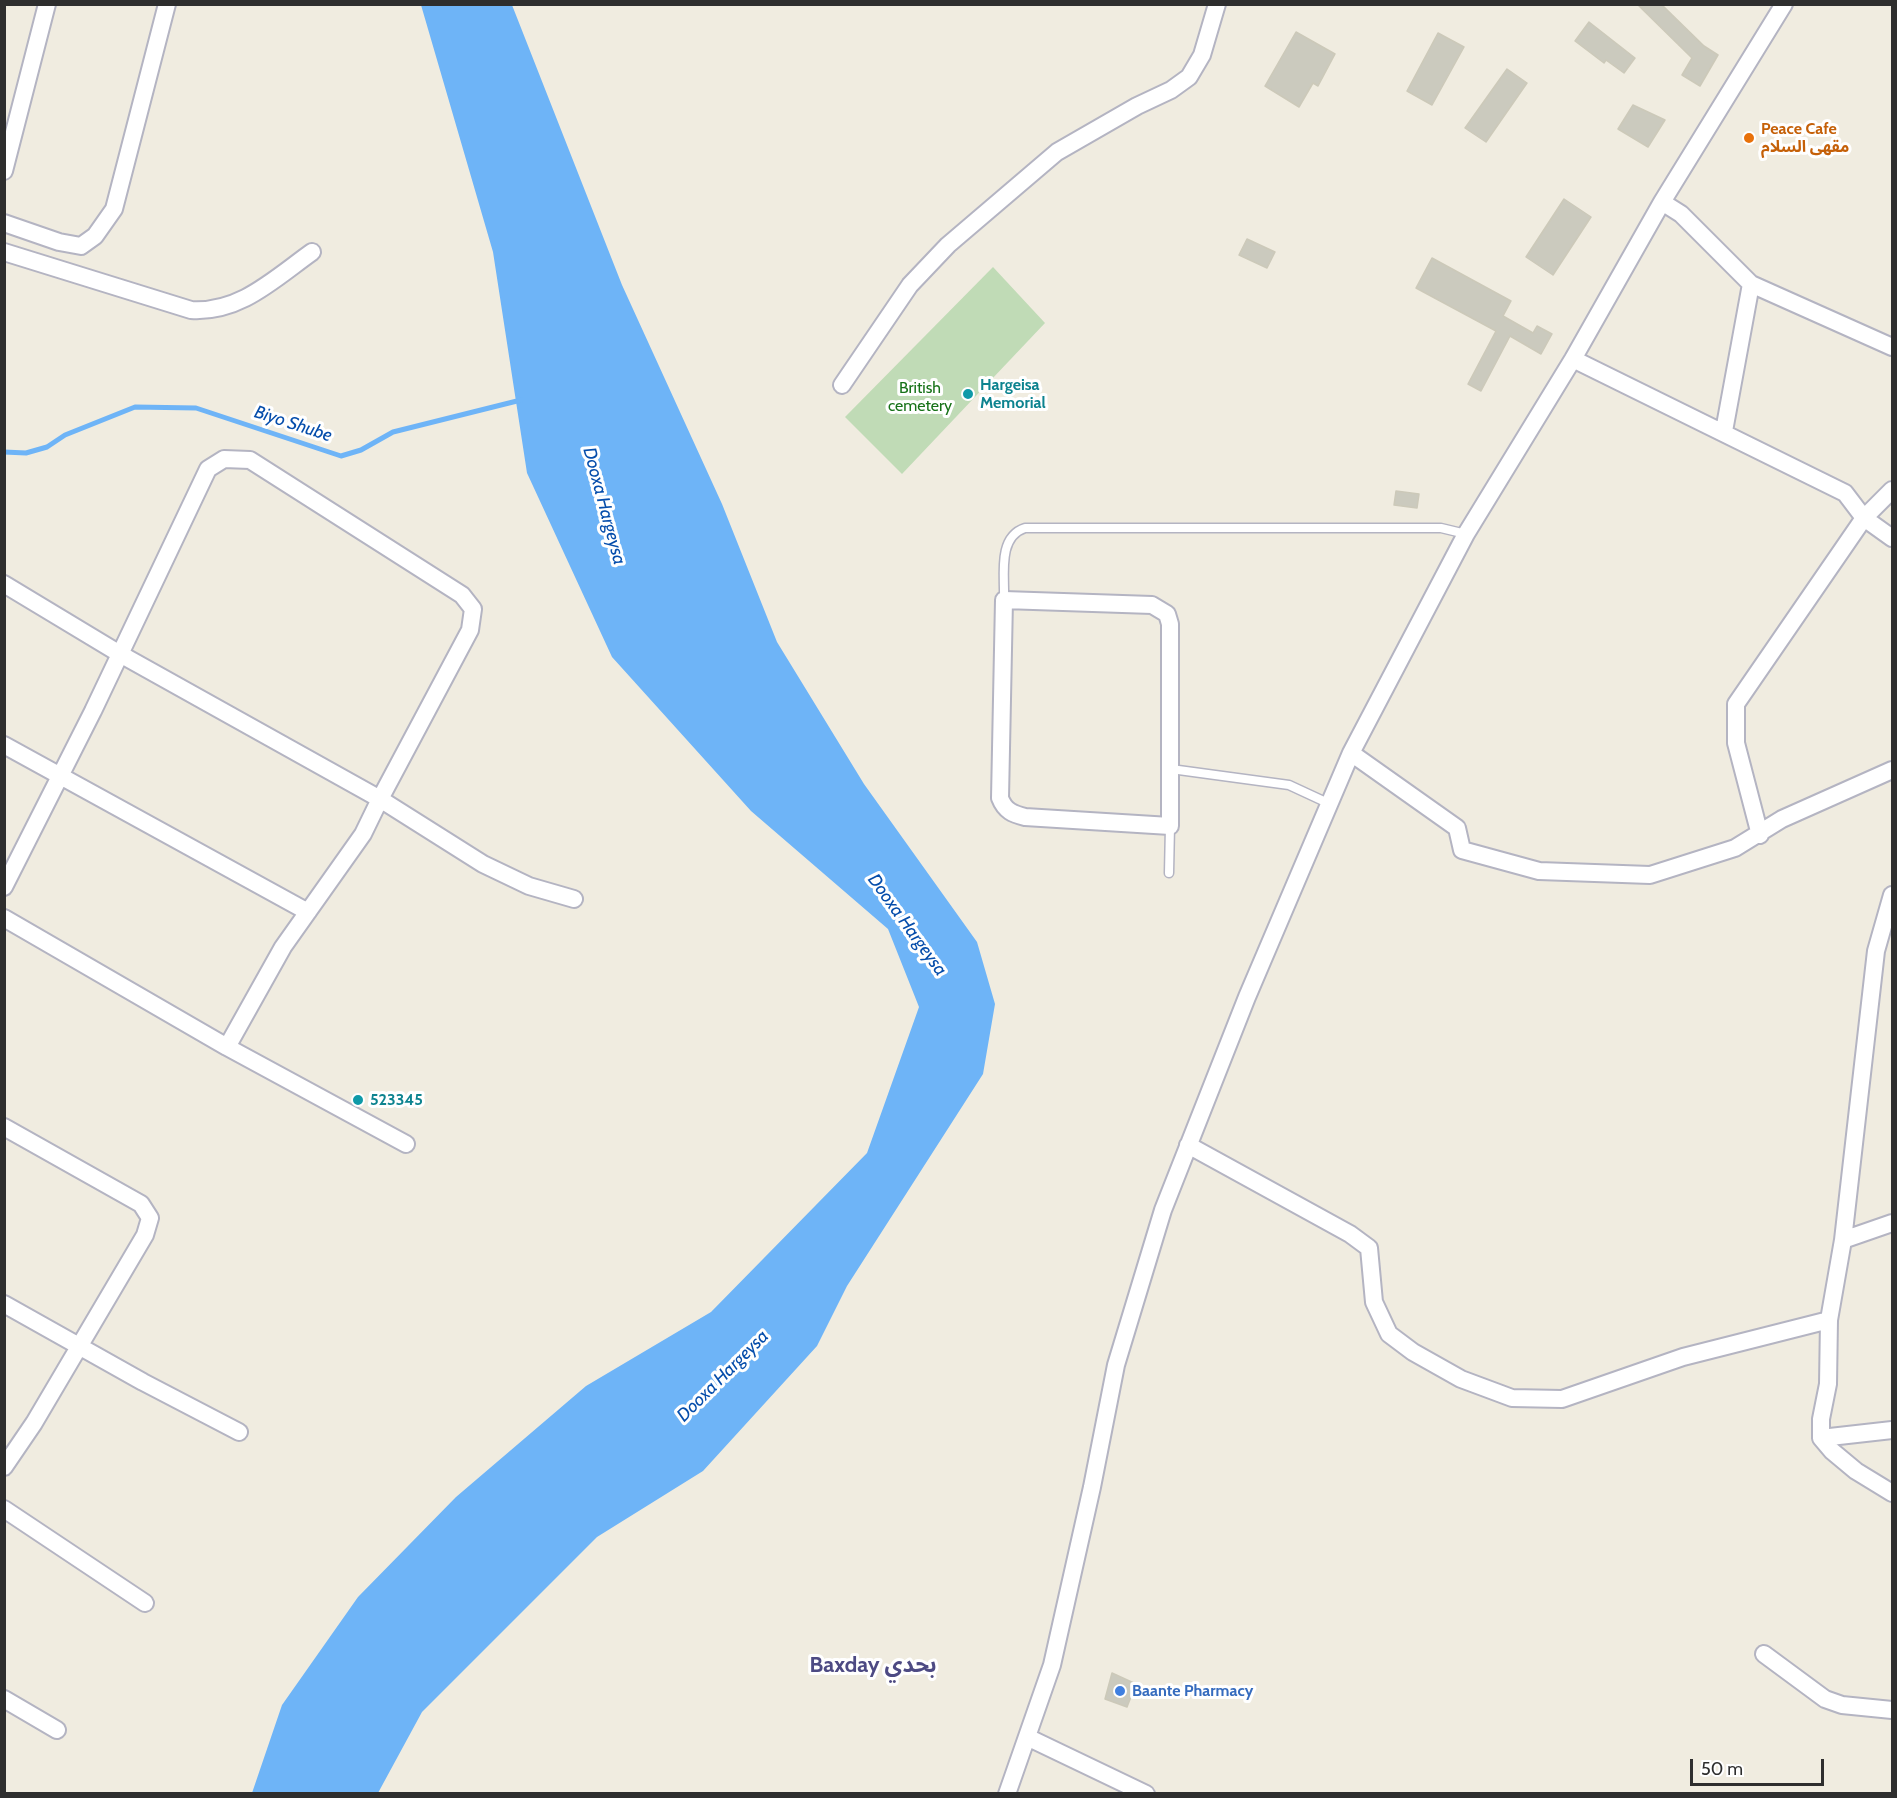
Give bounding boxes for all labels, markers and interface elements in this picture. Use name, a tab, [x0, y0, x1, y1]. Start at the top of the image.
place label: Peace Cafe مقهى السلام	[1761, 119, 1849, 157]
marker: Peace Cafe مقهى السلام	[1742, 131, 1756, 145]
place label: Hargeisa Memorial	[980, 375, 1046, 413]
park label: British cemetery	[888, 378, 952, 416]
marker: Hargeisa Memorial	[961, 387, 975, 401]
water label: Biyo Shube	[251, 401, 335, 447]
water label: Dooxa Hargeysa	[578, 445, 630, 567]
water label: Dooxa Hargeysa	[863, 870, 951, 980]
place label: 523345	[370, 1090, 423, 1110]
marker: 523345	[351, 1093, 365, 1107]
water label: Dooxa Hargeysa	[673, 1326, 773, 1426]
district label: Baxday بحدي	[810, 1653, 936, 1679]
place label: Baante Pharmacy	[1132, 1681, 1253, 1701]
marker: Baante Pharmacy	[1113, 1684, 1127, 1698]
scale bar	[1693, 1747, 1826, 1785]
text: 50 m	[1701, 1758, 1743, 1780]

